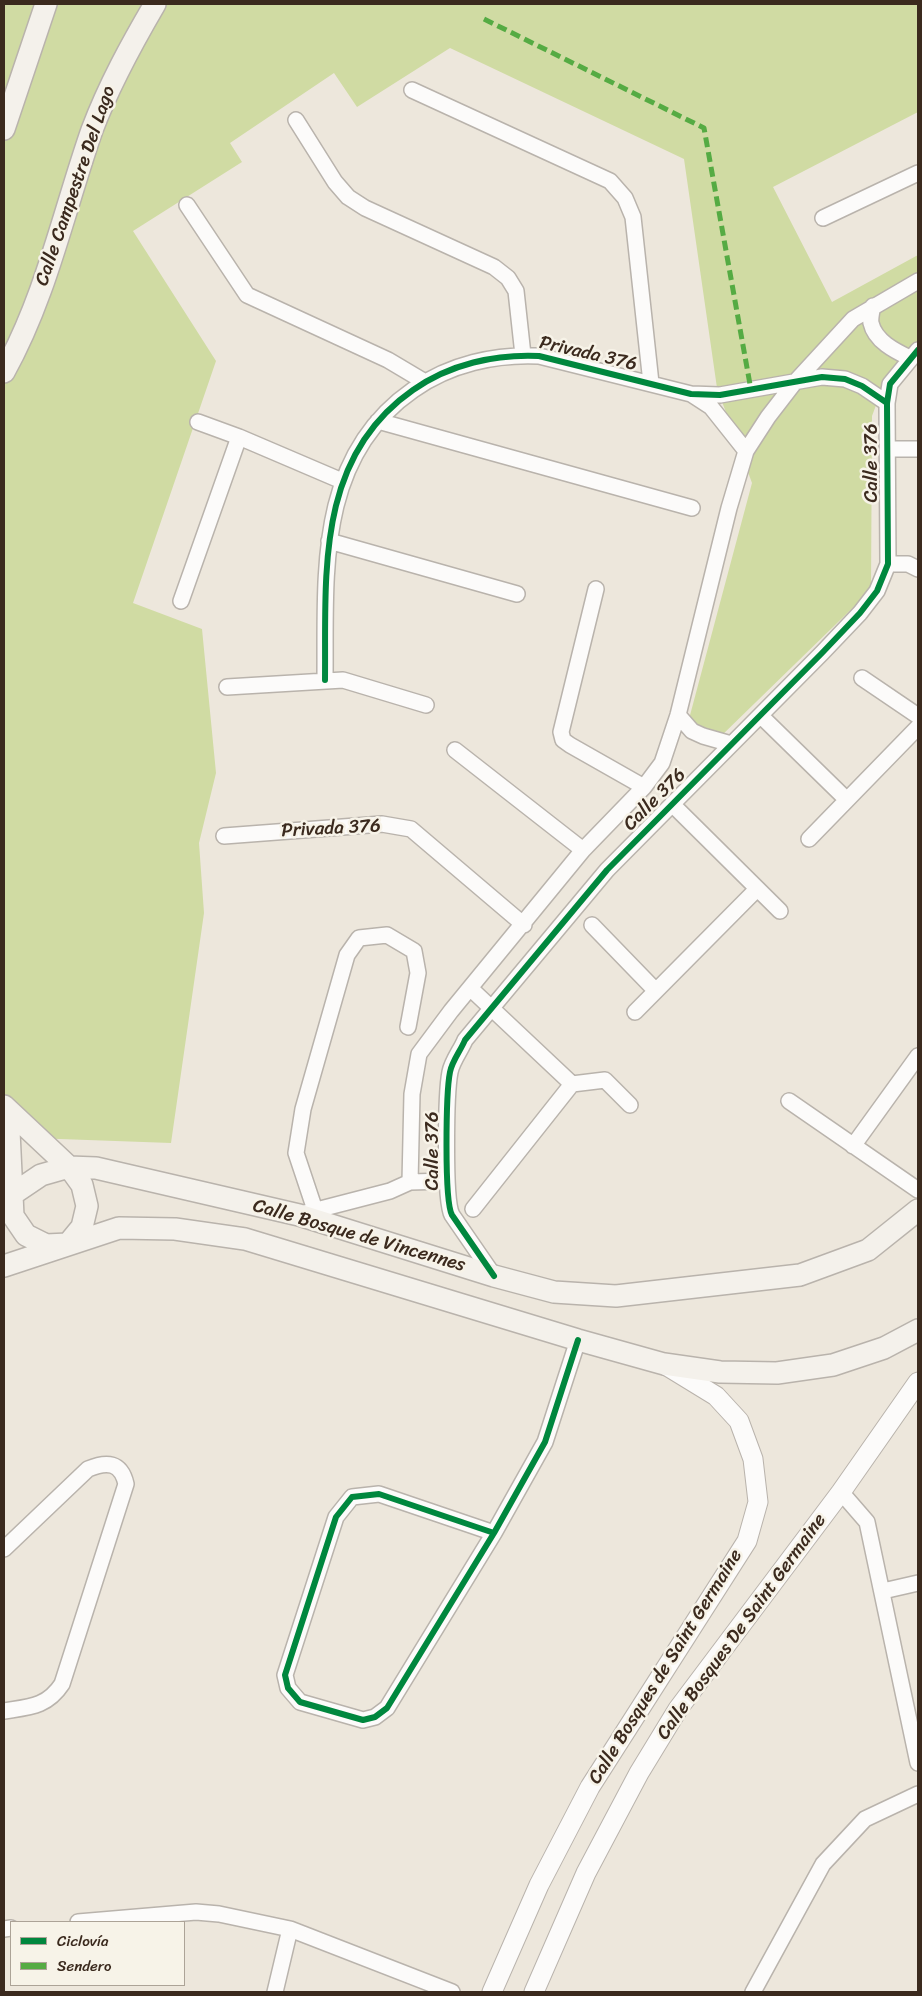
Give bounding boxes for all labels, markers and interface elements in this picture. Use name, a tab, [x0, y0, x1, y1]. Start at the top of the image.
street label: Calle Campestre Del Lago	[31, 83, 121, 289]
street label: Privada 376	[537, 332, 639, 376]
street label: Calle 376	[861, 423, 883, 503]
street label: Calle 376	[619, 764, 691, 836]
street label: Privada 376	[281, 815, 381, 843]
street label: Calle 376	[422, 1111, 444, 1191]
street label: Calle Bosque de Vincennes	[250, 1195, 468, 1277]
street label: Calle Bosques De Saint Germaine	[652, 1510, 832, 1744]
street label: Calle Bosques de Saint Germaine	[584, 1545, 748, 1789]
legend	[10, 1921, 185, 1986]
text: Ciclovía	[57, 1928, 109, 1954]
text: Sendero	[57, 1953, 111, 1979]

